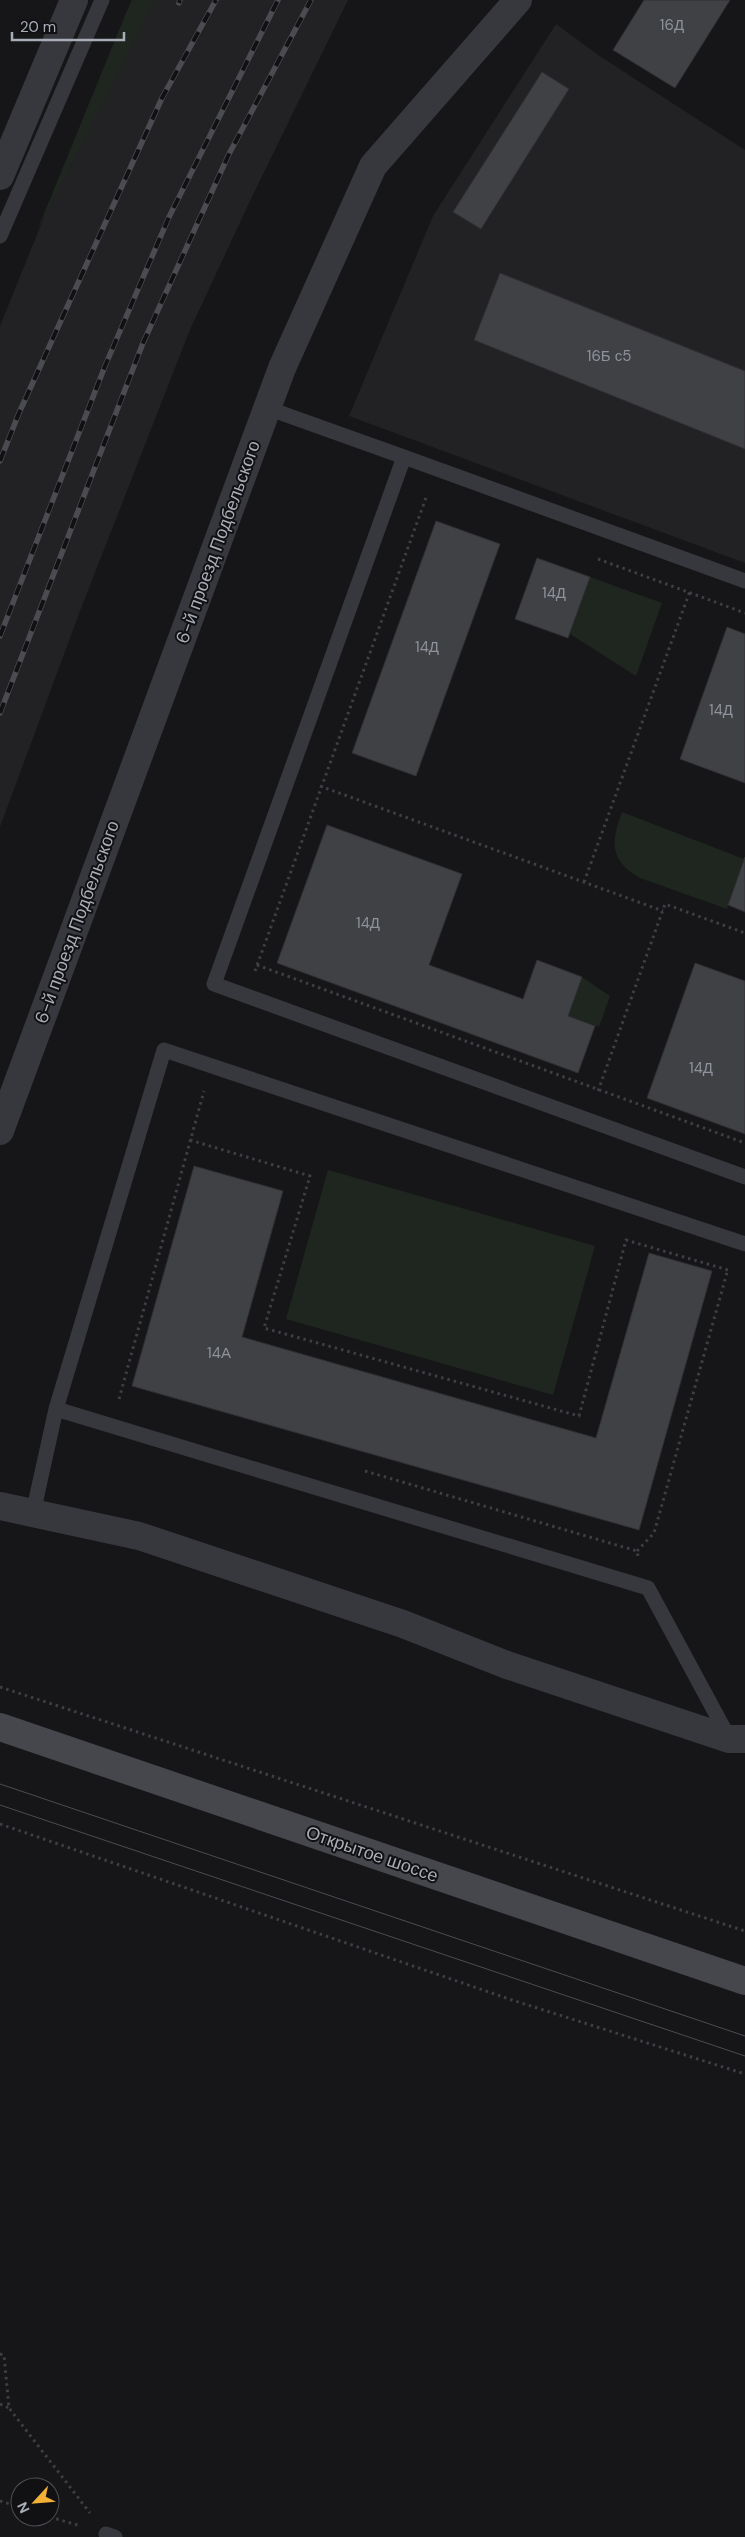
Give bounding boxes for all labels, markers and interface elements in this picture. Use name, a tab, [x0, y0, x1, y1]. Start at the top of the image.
scale bar	[12, 10, 125, 42]
house number: 16Д	[660, 15, 684, 35]
text: 20 m	[20, 17, 56, 37]
house number: 16Б с5	[587, 346, 631, 366]
street label: 6-й проезд Подбельского	[170, 437, 266, 647]
house number: 14Д	[542, 583, 566, 603]
house number: 14Д	[415, 637, 439, 657]
house number: 14Д	[709, 700, 733, 720]
street label: 6-й проезд Подбельского	[29, 817, 125, 1027]
house number: 14Д	[356, 913, 380, 933]
house number: 14Д	[689, 1058, 713, 1078]
house number: 14А	[207, 1343, 231, 1363]
street label: Открытое шоссе	[303, 1820, 441, 1888]
north arrow	[10, 2477, 60, 2527]
text: N	[13, 2499, 34, 2516]

